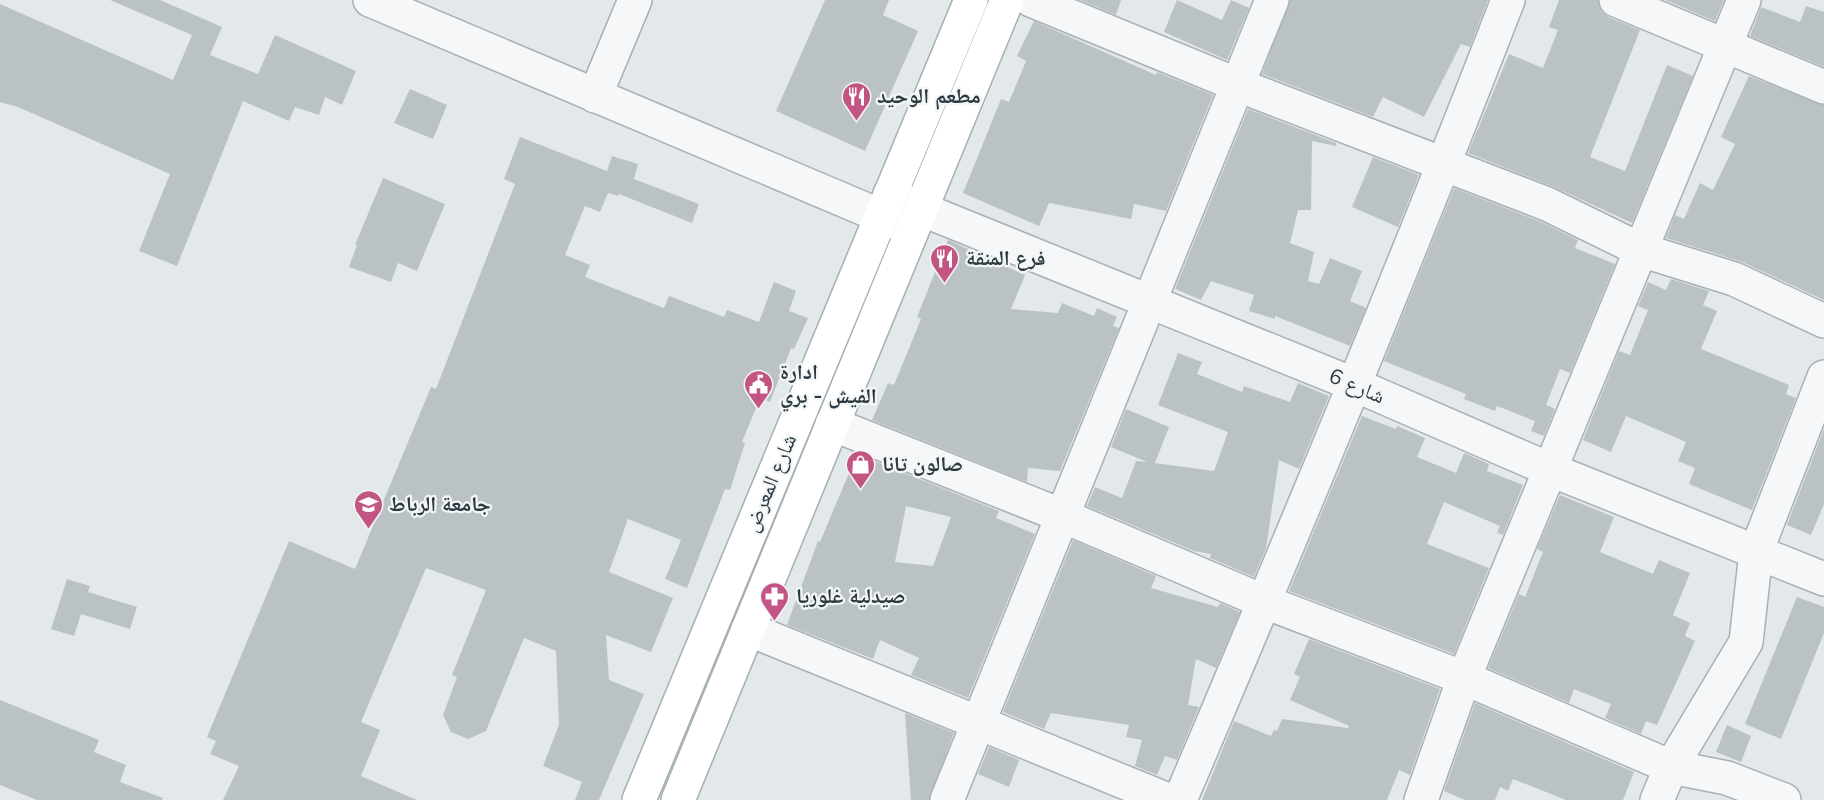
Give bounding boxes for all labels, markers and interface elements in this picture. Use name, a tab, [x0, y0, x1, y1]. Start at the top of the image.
restaurant icon: مطعم الوحيد	[840, 80, 872, 122]
place label: مطعم الوحيد	[877, 82, 981, 110]
restaurant icon: فرع المنقة	[929, 242, 961, 284]
place label: فرع المنقة	[966, 244, 1045, 271]
place label: ادارة الفيش - بري	[780, 358, 877, 412]
street label: شارع 6	[1325, 362, 1389, 409]
public building icon: ادارة الفيش - بري	[743, 368, 775, 410]
street label: شارع المعرض	[737, 430, 802, 536]
shop icon: صالون تانا	[845, 448, 877, 490]
place label: صالون تانا	[882, 450, 963, 476]
school or university icon: جامعة الرباط	[352, 488, 384, 530]
place label: جامعة الرباط	[389, 490, 491, 516]
pharmacy icon: صيدلية غلوريا	[759, 580, 791, 622]
place label: صيدلية غلوريا	[796, 582, 906, 608]

